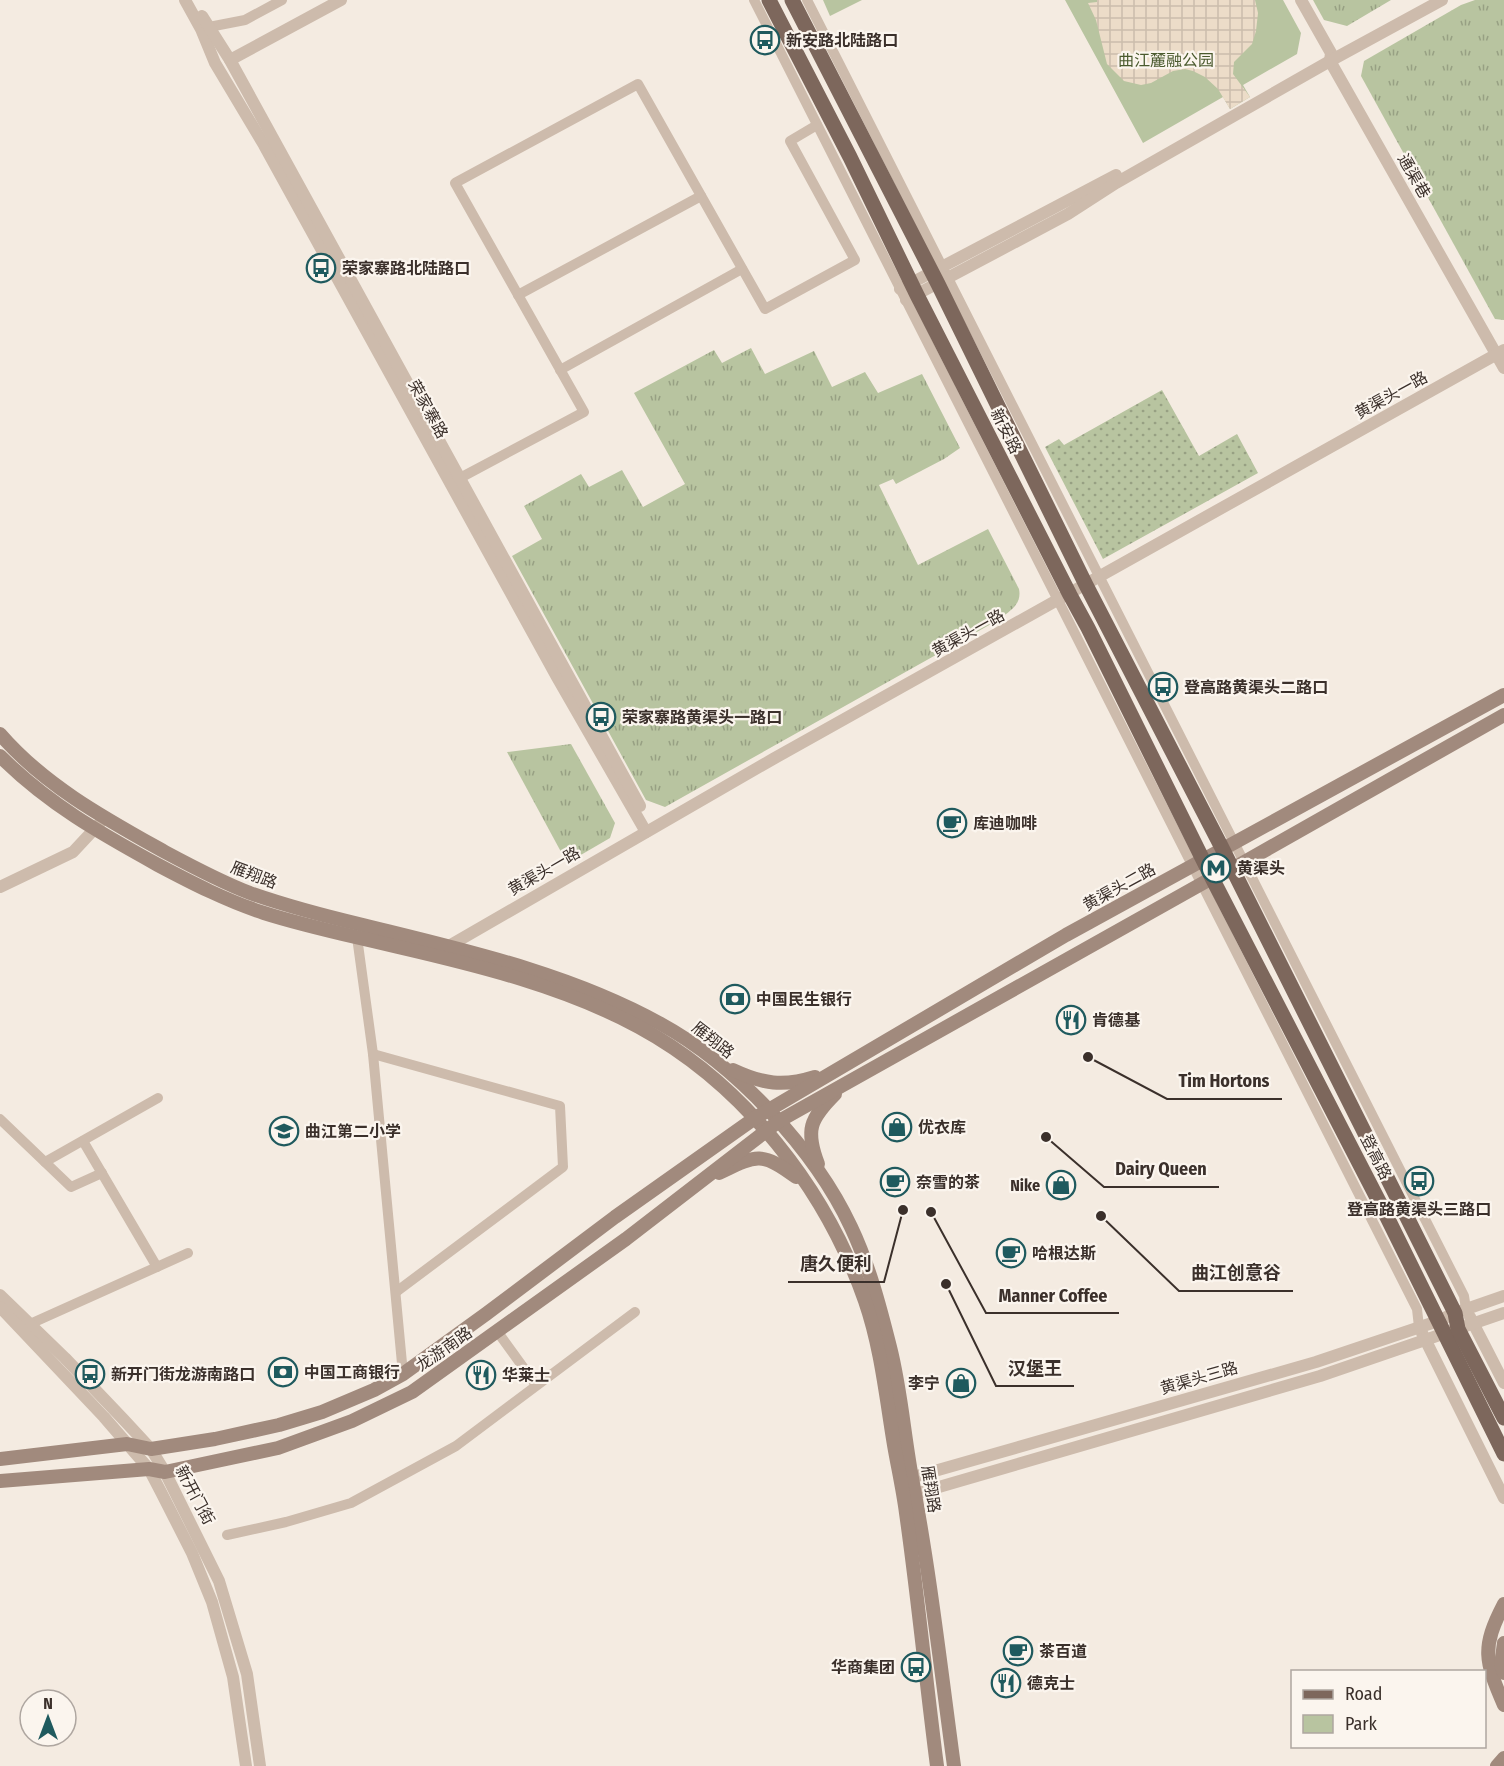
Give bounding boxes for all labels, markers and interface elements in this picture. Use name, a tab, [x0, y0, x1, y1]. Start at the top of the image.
bus stop icon: 新安路北陆路口	[749, 24, 781, 56]
place label: 新安路北陆路口	[786, 31, 898, 50]
park label: 曲江麓融公园	[1118, 51, 1214, 70]
street label: 通渠巷	[1394, 150, 1434, 202]
bus stop icon: 荣家寨路北陆路口	[305, 252, 337, 284]
place label: 荣家寨路北陆路口	[342, 259, 470, 278]
street label: 黄渠头一路	[1351, 367, 1431, 423]
street label: 荣家寨路	[404, 376, 452, 442]
street label: 新安路	[987, 405, 1025, 457]
street label: 黄渠头一路	[928, 605, 1008, 661]
bus stop icon: 登高路黄渠头二路口	[1147, 671, 1179, 703]
place label: 登高路黄渠头二路口	[1184, 678, 1328, 697]
bus stop icon: 荣家寨路黄渠头一路口	[585, 701, 617, 733]
place label: 荣家寨路黄渠头一路口	[622, 708, 782, 727]
cafe icon: 库迪咖啡	[936, 807, 968, 839]
place label: 库迪咖啡	[973, 814, 1037, 833]
street label: 黄渠头一路	[505, 843, 583, 899]
metro station icon: 黄渠头	[1200, 852, 1232, 884]
street label: 雁翔路	[228, 858, 280, 892]
street label: 黄渠头二路	[1079, 859, 1159, 915]
place label: 黄渠头	[1237, 859, 1285, 878]
bank icon: 中国民生银行	[719, 983, 751, 1015]
place label: 中国民生银行	[756, 990, 852, 1009]
restaurant icon: 肯德基	[1055, 1004, 1087, 1036]
place label: 肯德基	[1092, 1011, 1141, 1030]
street label: 雁翔路	[688, 1018, 738, 1062]
callout: Tim Hortons	[1167, 1063, 1282, 1099]
text: Tim Hortons	[1179, 1070, 1270, 1092]
shop icon: 优衣库	[881, 1111, 913, 1143]
school or university icon: 曲江第二小学	[268, 1115, 300, 1147]
place label: 优衣库	[918, 1118, 966, 1137]
place label: 曲江第二小学	[305, 1122, 401, 1141]
street label: 登高路	[1357, 1131, 1395, 1183]
callout: Dairy Queen	[1104, 1151, 1219, 1187]
text: Dairy Queen	[1115, 1158, 1207, 1180]
bus stop icon: 登高路黄渠头三路口	[1403, 1165, 1435, 1197]
cafe icon: 奈雪的茶	[879, 1166, 911, 1198]
shop icon: Nike	[1045, 1169, 1077, 1201]
place label: 奈雪的茶	[916, 1173, 980, 1192]
place label: Nike	[1010, 1176, 1040, 1195]
place label: 登高路黄渠头三路口	[1347, 1200, 1491, 1219]
cafe icon: 哈根达斯	[995, 1237, 1027, 1269]
place label: 哈根达斯	[1032, 1244, 1096, 1263]
callout: 唐久便利	[788, 1246, 884, 1282]
text: 唐久便利	[800, 1253, 872, 1275]
callout: 曲江创意谷	[1179, 1255, 1293, 1291]
text: 曲江创意谷	[1191, 1262, 1281, 1284]
callout: Manner Coffee	[986, 1277, 1119, 1313]
text: Manner Coffee	[999, 1285, 1107, 1307]
street label: 龙游南路	[412, 1323, 476, 1375]
callout: 汉堡王	[996, 1350, 1074, 1386]
bank icon: 中国工商银行	[267, 1356, 299, 1388]
bus stop icon: 新开门街龙游南路口	[74, 1358, 106, 1390]
text: 汉堡王	[1008, 1358, 1062, 1380]
street label: 黄渠头三路	[1158, 1358, 1240, 1398]
restaurant icon: 华莱士	[465, 1359, 497, 1391]
place label: 中国工商银行	[304, 1363, 400, 1382]
place label: 新开门街龙游南路口	[111, 1365, 255, 1384]
place label: 华莱士	[502, 1366, 550, 1385]
shop icon: 李宁	[945, 1367, 977, 1399]
place label: 李宁	[908, 1374, 940, 1393]
street label: 新开门街	[172, 1462, 218, 1528]
street label: 雁翔路	[918, 1464, 944, 1514]
cafe icon: 茶百道	[1002, 1635, 1034, 1667]
place label: 茶百道	[1039, 1642, 1087, 1661]
bus stop icon: 华商集团	[900, 1651, 932, 1683]
place label: 华商集团	[831, 1658, 895, 1677]
restaurant icon: 德克士	[990, 1667, 1022, 1699]
legend	[1291, 1670, 1486, 1748]
place label: 德克士	[1027, 1674, 1075, 1693]
text: Road	[1345, 1683, 1382, 1705]
north arrow	[18, 1688, 78, 1748]
text: N	[43, 1694, 53, 1713]
text: Park	[1345, 1713, 1378, 1735]

